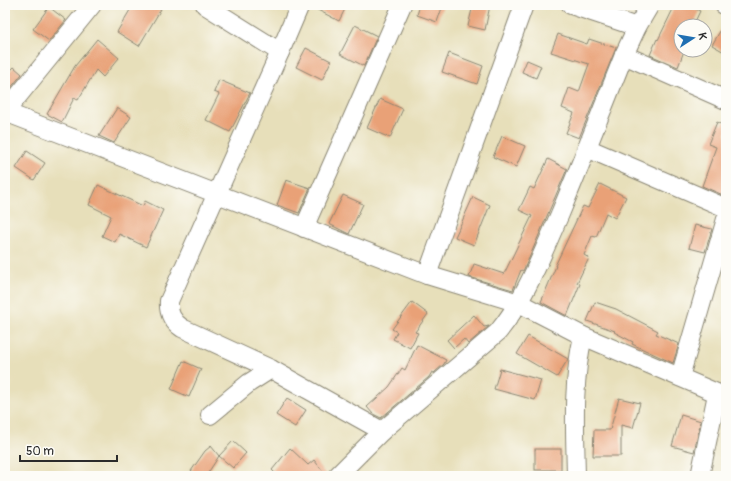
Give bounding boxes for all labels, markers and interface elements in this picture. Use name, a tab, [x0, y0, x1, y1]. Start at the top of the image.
north arrow	[673, 18, 713, 58]
text: K	[695, 31, 709, 41]
scale bar	[20, 437, 117, 463]
text: 50 m	[26, 444, 54, 459]

